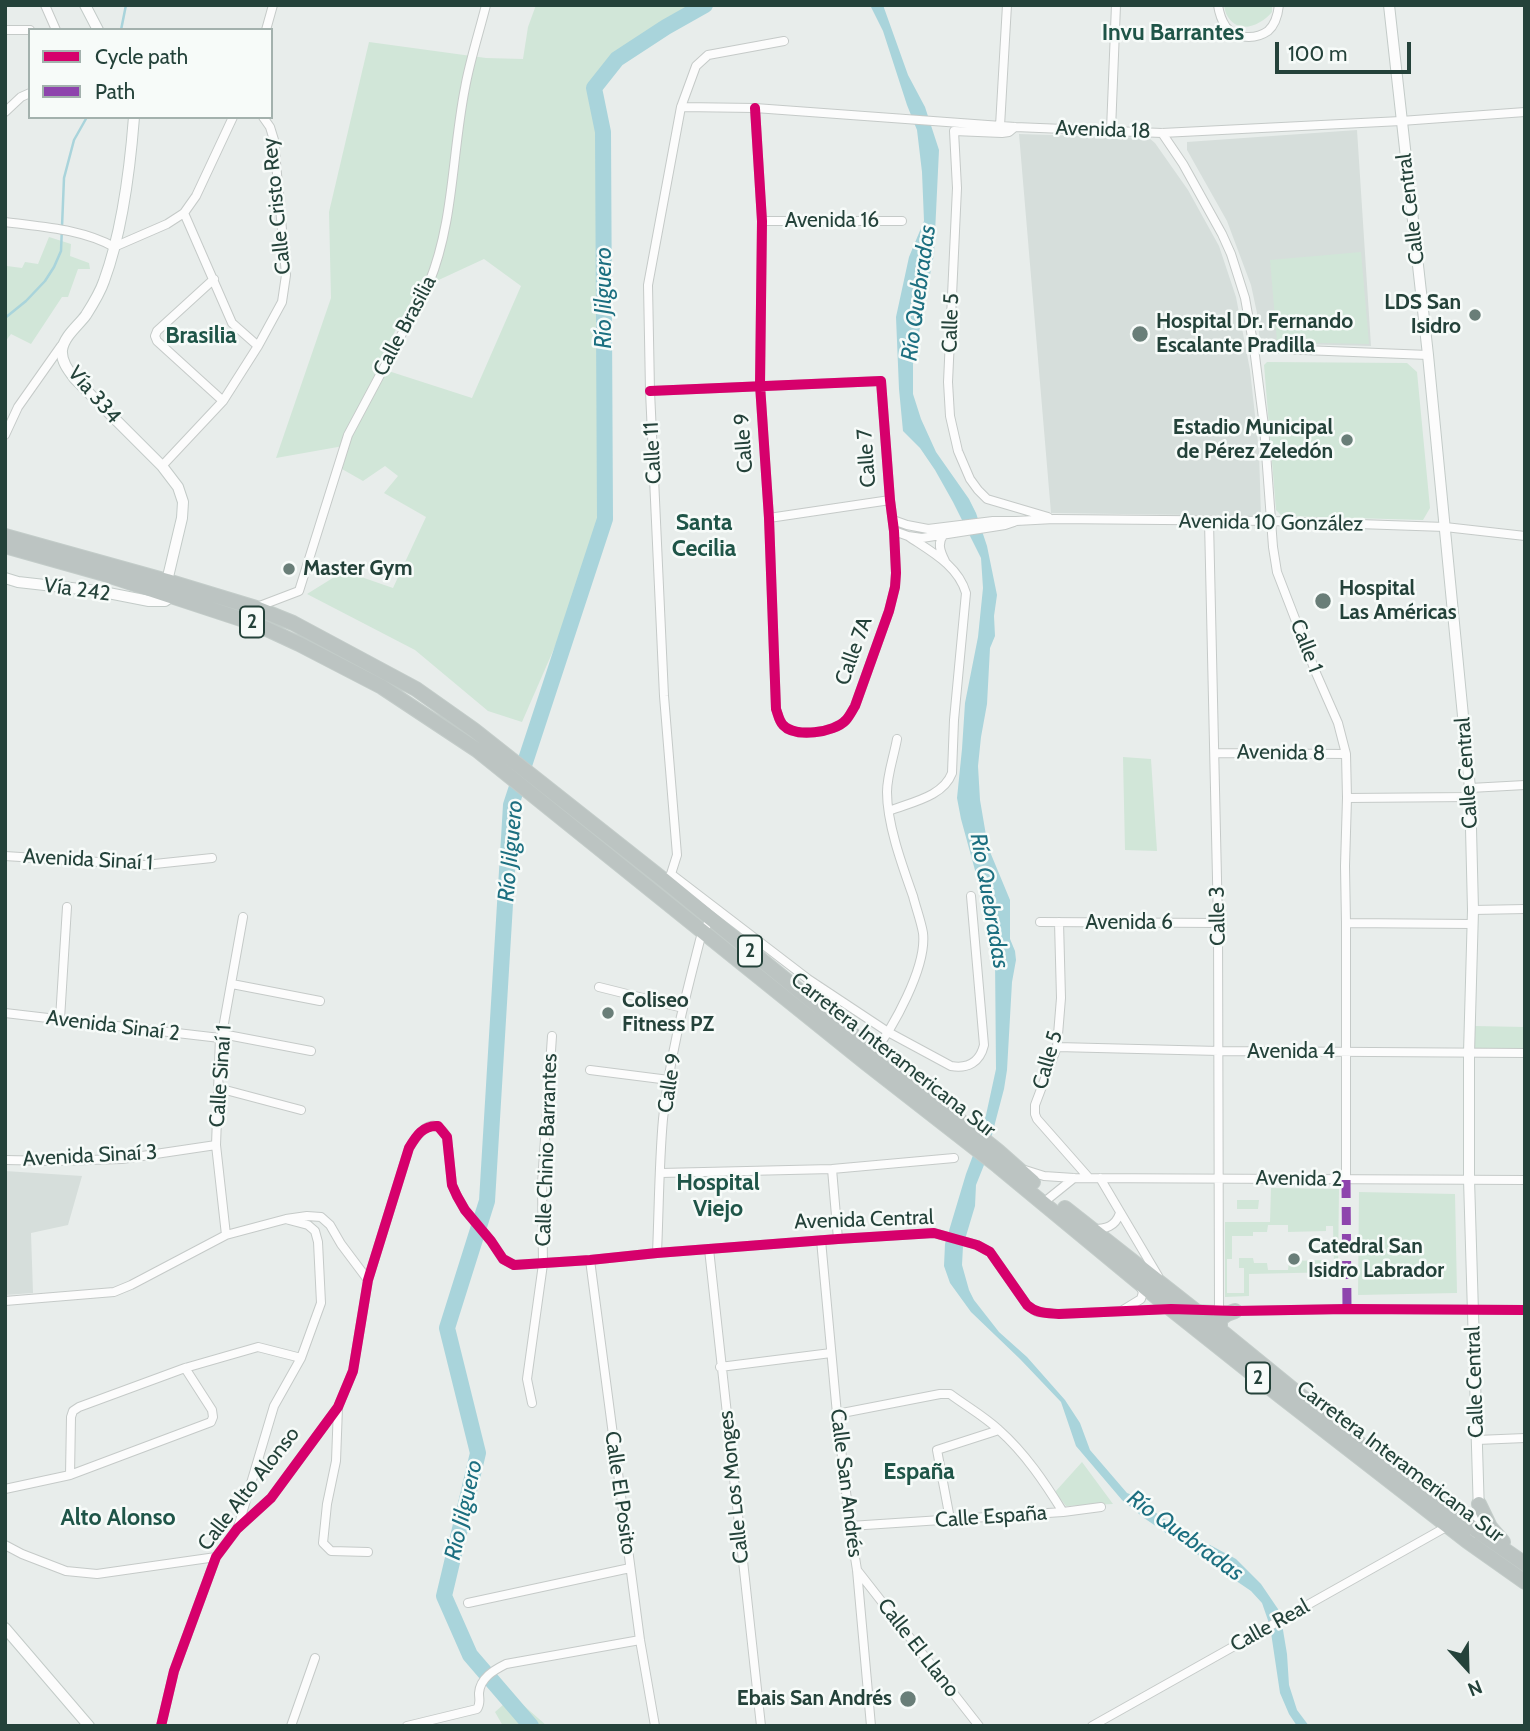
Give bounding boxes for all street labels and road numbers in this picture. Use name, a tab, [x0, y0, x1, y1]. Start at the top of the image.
street label: Avenida 18	[1055, 116, 1151, 144]
street label: Calle Cristo Rey	[257, 136, 297, 276]
street label: Calle Central	[1392, 152, 1430, 266]
street label: Avenida 16	[785, 208, 879, 234]
street label: Calle Brasilia	[368, 272, 442, 380]
street label: Calle 5	[937, 293, 965, 353]
street label: Vía 334	[62, 361, 126, 429]
street label: Calle 9	[729, 412, 759, 474]
street label: Calle 11	[639, 421, 667, 485]
street label: Calle 7	[852, 428, 882, 488]
street label: Avenida 10 González	[1178, 509, 1364, 537]
street label: Vía 242	[42, 573, 112, 607]
road number: 2	[240, 607, 264, 638]
street label: Calle 7A	[830, 613, 878, 689]
street label: Calle 1	[1284, 616, 1328, 676]
street label: Calle Central	[1451, 716, 1483, 830]
street label: Avenida 8	[1237, 740, 1325, 766]
street label: Avenida Sinaí 1	[22, 844, 154, 876]
street label: Calle 3	[1205, 886, 1231, 946]
street label: Avenida 6	[1085, 910, 1173, 936]
road number: 2	[738, 936, 762, 967]
street label: Carretera Interamericana Sur	[786, 967, 1000, 1143]
street label: Avenida Sinaí 2	[45, 1005, 181, 1047]
street label: Calle Sinaí 1	[205, 1024, 237, 1128]
street label: Calle 5	[1028, 1028, 1068, 1092]
street label: Avenida 4	[1247, 1039, 1335, 1065]
street label: Calle 9	[653, 1051, 687, 1115]
street label: Calle Chinio Barrantes	[531, 1053, 563, 1247]
street label: Avenida Sinaí 3	[22, 1140, 158, 1172]
street label: Avenida 2	[1255, 1166, 1343, 1192]
street label: Avenida Central	[794, 1205, 934, 1235]
street label: Calle Central	[1460, 1326, 1490, 1438]
road number: 2	[1246, 1362, 1270, 1394]
street label: Carretera Interamericana Sur	[1291, 1376, 1509, 1548]
street label: Calle San Andrés	[824, 1407, 868, 1559]
street label: Calle Los Monges	[713, 1409, 755, 1565]
street label: Calle Alto Alonso	[193, 1422, 305, 1556]
street label: Calle El Posito	[599, 1430, 641, 1556]
street label: Calle España	[934, 1501, 1048, 1533]
street label: Calle El Llano	[872, 1594, 964, 1702]
street label: Calle Real	[1226, 1594, 1314, 1658]

